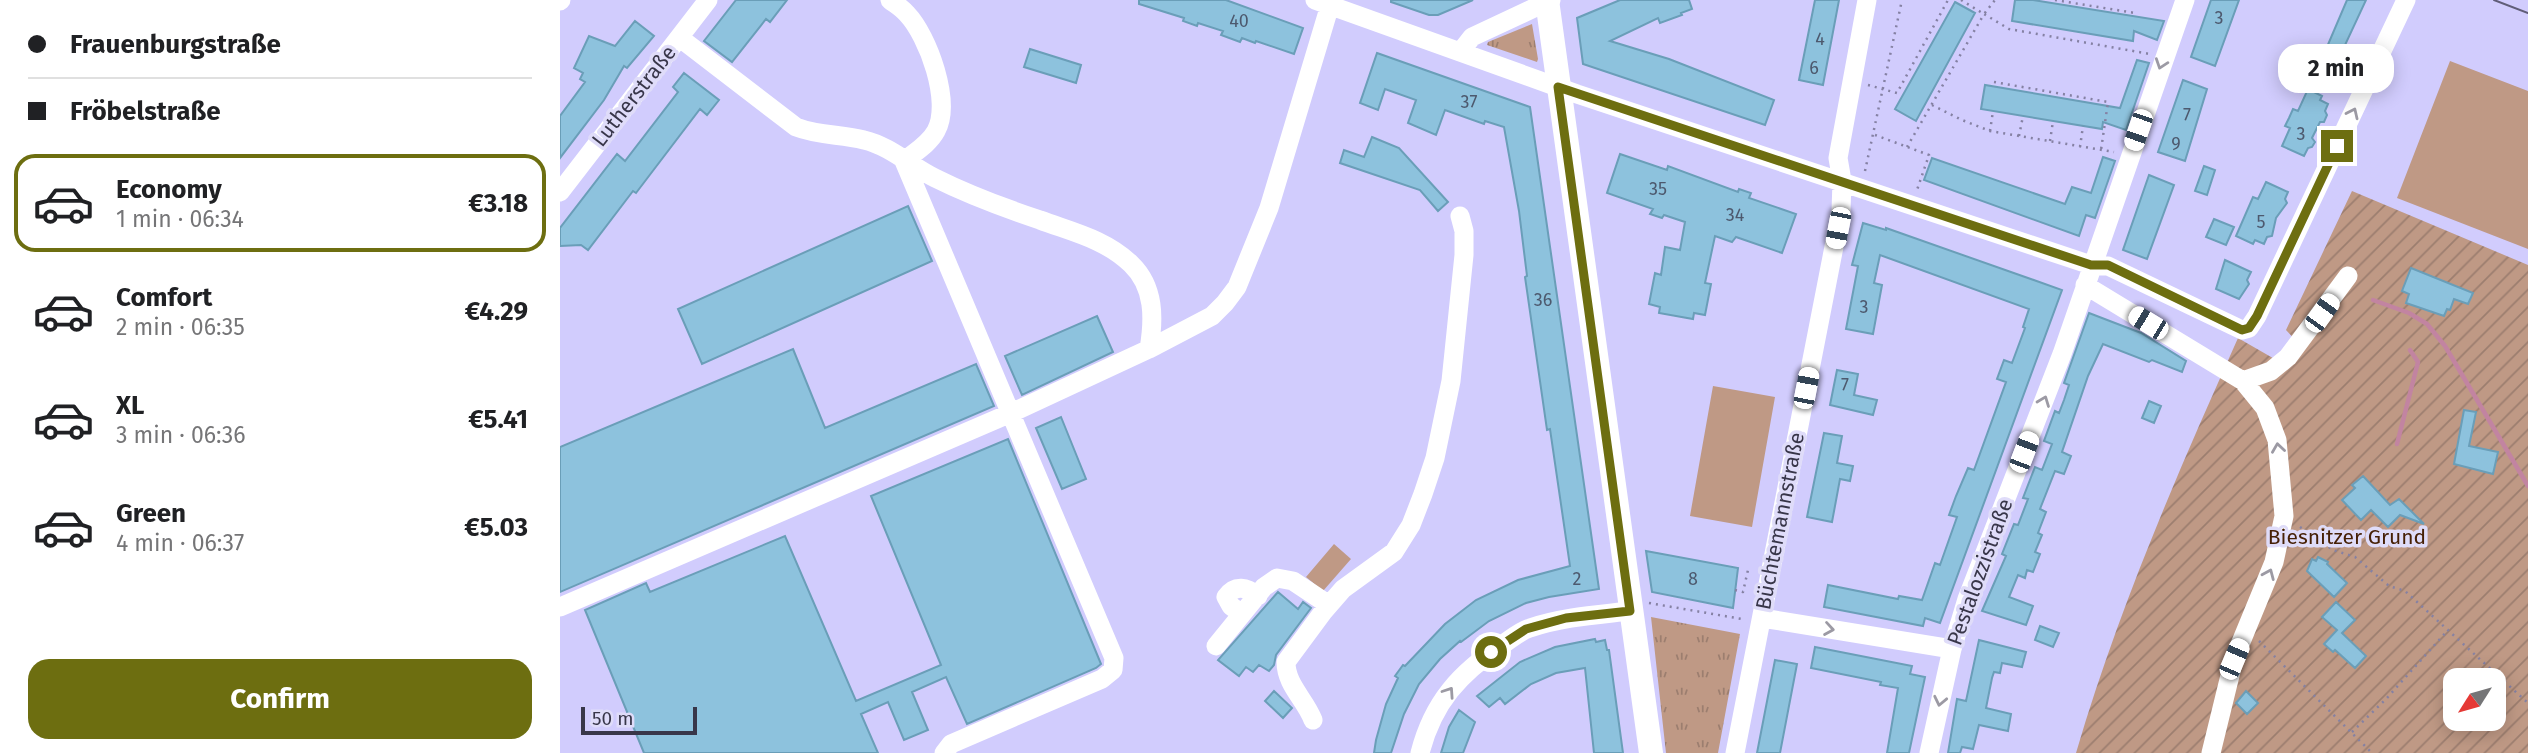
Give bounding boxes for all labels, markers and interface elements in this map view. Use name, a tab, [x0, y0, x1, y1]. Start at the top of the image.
house number: 3	[2215, 7, 2223, 29]
house number: 40	[1229, 10, 1249, 32]
house number: 4	[1815, 28, 1825, 50]
text: Frauenburgstraße	[70, 29, 281, 60]
street label: Lutherstraße	[586, 40, 682, 152]
callout: 2 min	[2279, 44, 2395, 94]
text: 2 min	[2308, 54, 2364, 82]
house number: 6	[1809, 57, 1819, 79]
one-way arrow	[2156, 58, 2170, 70]
house number: 37	[1461, 91, 1477, 113]
text: Fröbelstraße	[70, 96, 221, 127]
house number: 7	[2183, 104, 2191, 126]
car	[2122, 107, 2155, 153]
one-way arrow	[2345, 108, 2359, 120]
house number: 3	[2297, 123, 2305, 145]
route end	[2321, 130, 2353, 162]
house number: 9	[2171, 133, 2181, 155]
icon: car	[32, 172, 95, 235]
text: Economy	[116, 174, 222, 205]
house number: 35	[1649, 178, 1667, 200]
text: €3.18	[468, 188, 528, 219]
house number: 34	[1726, 204, 1745, 226]
text: 1 min · 06:34	[116, 205, 244, 233]
car	[1824, 205, 1853, 251]
house number: 5	[2256, 211, 2266, 233]
icon: car	[32, 280, 95, 343]
text: Comfort	[116, 282, 212, 313]
house number: 36	[1534, 289, 1552, 311]
car	[2302, 290, 2343, 336]
text: €4.29	[465, 296, 528, 327]
house number: 3	[1860, 296, 1868, 318]
car	[2125, 303, 2172, 343]
text: 2 min · 06:35	[116, 313, 245, 341]
car	[1792, 365, 1821, 411]
house number: 7	[1841, 374, 1849, 396]
icon: car	[32, 388, 95, 451]
text: XL	[116, 390, 144, 421]
one-way arrow	[2035, 396, 2049, 408]
text: €5.41	[468, 404, 528, 435]
text: 3 min · 06:36	[116, 421, 246, 449]
car	[2007, 429, 2042, 475]
street label: Büchtemannstraße	[1750, 430, 1810, 612]
one-way arrow	[2270, 442, 2285, 454]
street label: Pestalozzistraße	[1941, 495, 2019, 649]
icon: car	[32, 496, 95, 559]
text: Green	[116, 498, 186, 529]
text: €5.03	[464, 512, 528, 543]
park label: Biesnitzer Grund	[2268, 524, 2426, 550]
text: 4 min · 06:37	[116, 529, 244, 557]
house number: 2	[1573, 568, 1582, 590]
house number: 8	[1688, 568, 1698, 590]
one-way arrow	[2261, 569, 2275, 581]
one-way arrow	[1823, 621, 1835, 636]
route start	[1475, 636, 1507, 668]
car	[2217, 636, 2252, 682]
button: Confirm	[28, 659, 532, 739]
north arrow	[2443, 668, 2506, 732]
map controls	[2443, 668, 2506, 731]
one-way arrow	[1441, 687, 1453, 700]
one-way arrow	[1934, 695, 1949, 707]
scale bar	[581, 704, 696, 736]
text: 50 m	[592, 707, 633, 730]

